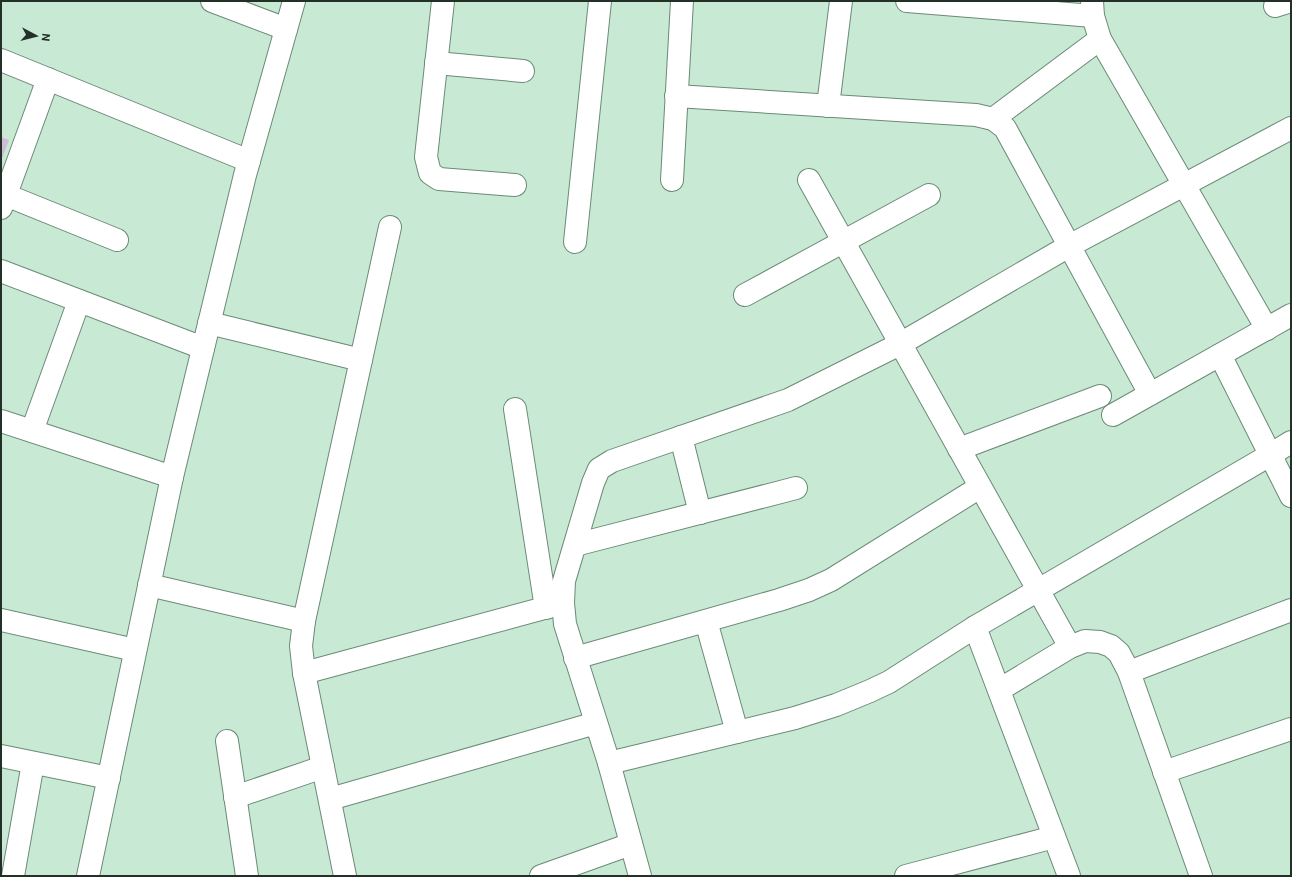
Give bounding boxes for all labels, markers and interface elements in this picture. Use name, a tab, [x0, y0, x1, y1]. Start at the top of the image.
north arrow	[16, 16, 56, 56]
text: N	[38, 33, 52, 42]

